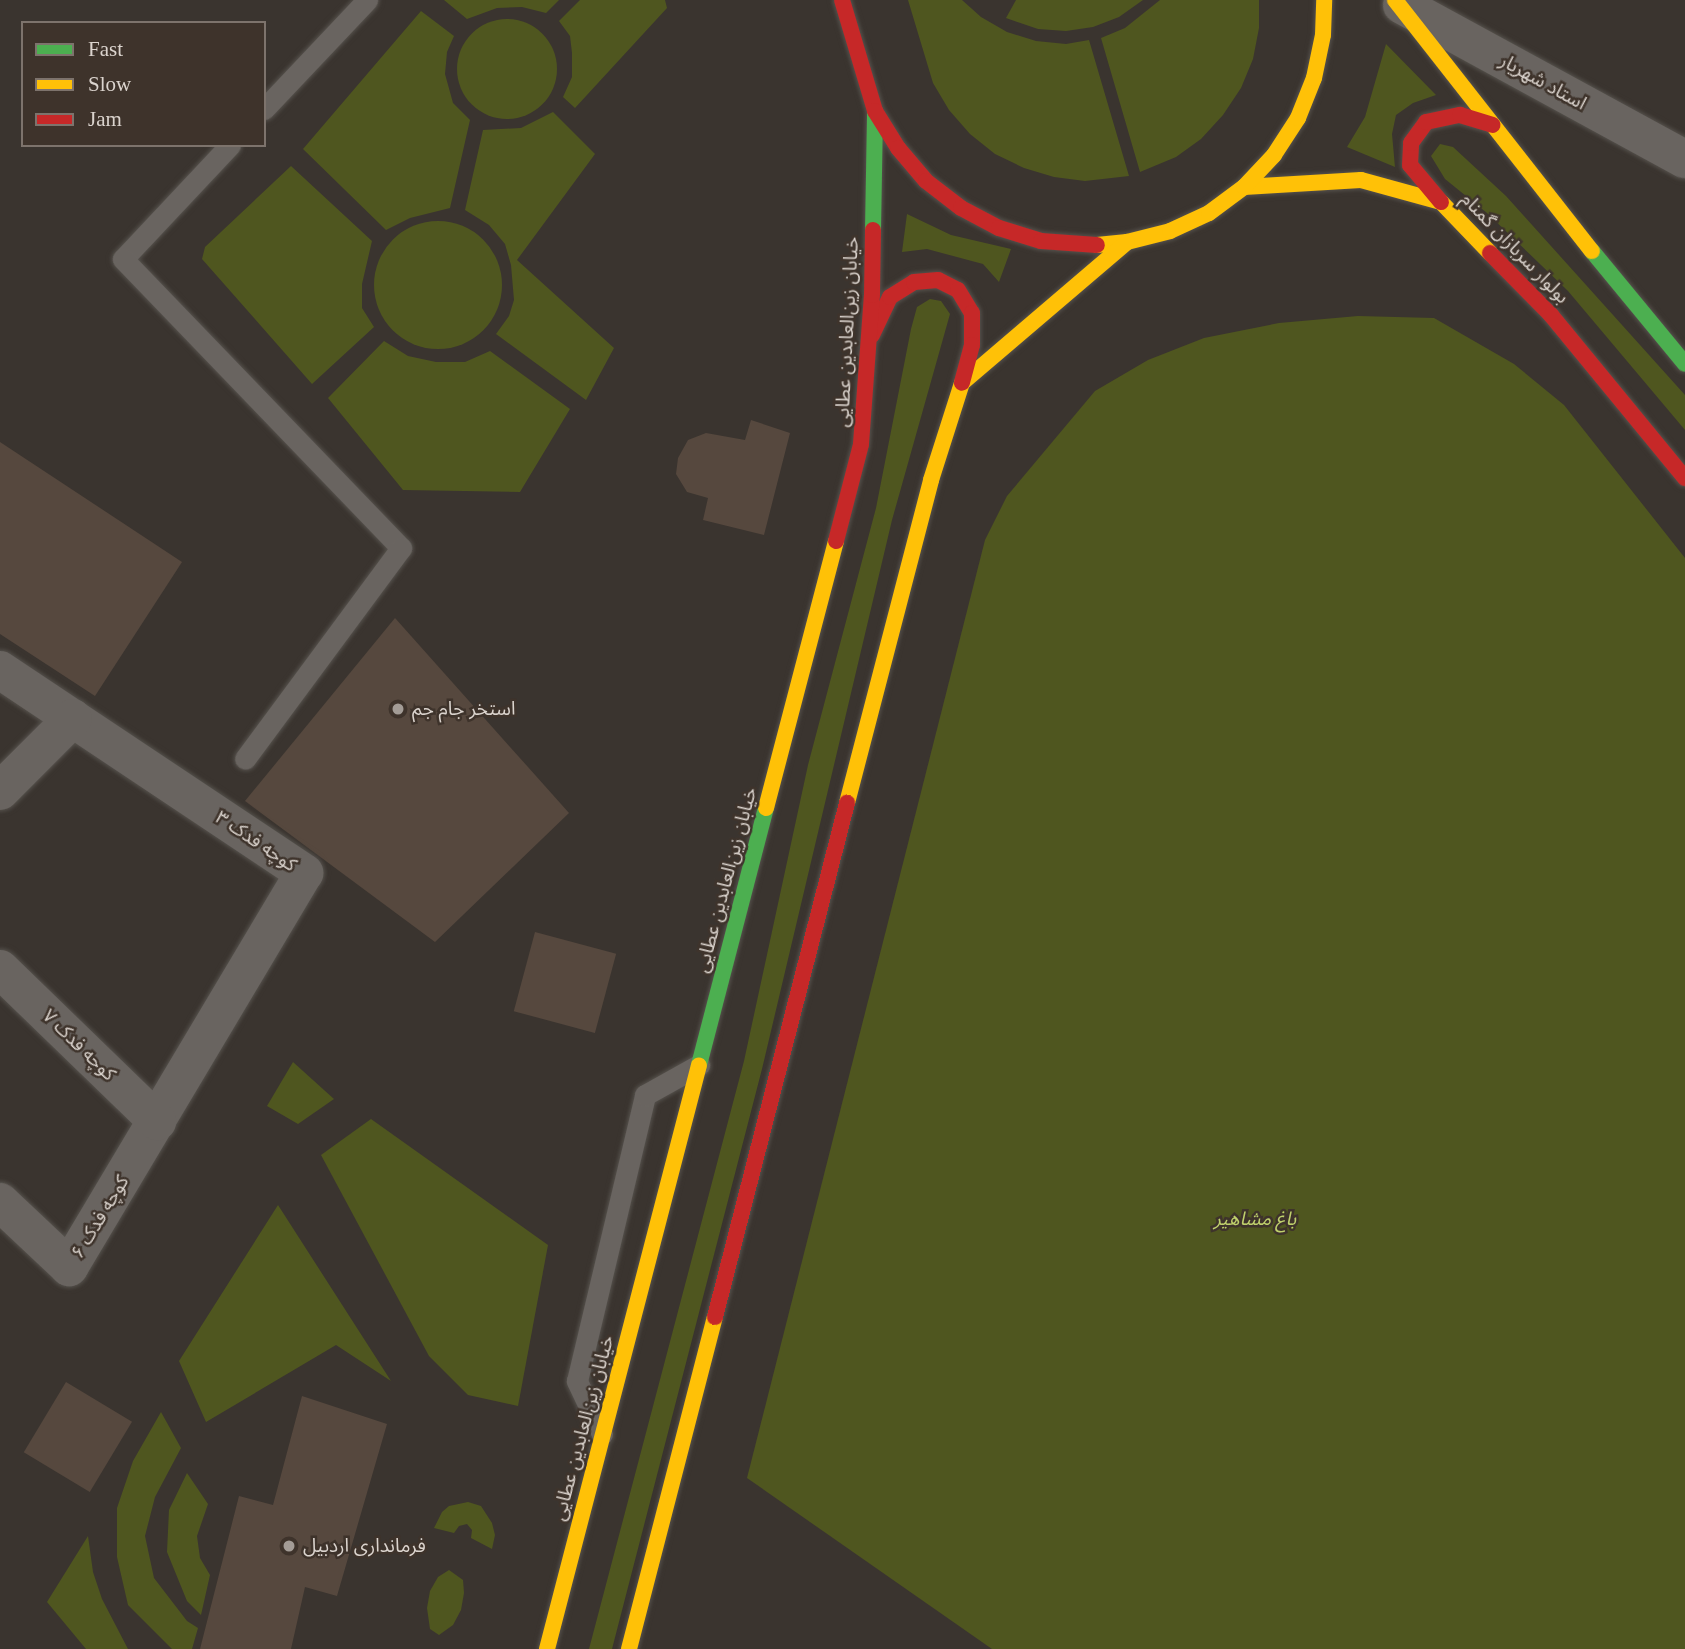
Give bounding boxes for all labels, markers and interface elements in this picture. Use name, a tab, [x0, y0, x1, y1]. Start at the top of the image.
legend	[21, 21, 266, 147]
text: Fast	[88, 37, 123, 61]
street label: استاد شهریار	[1496, 49, 1590, 115]
text: Slow	[88, 72, 131, 96]
text: Jam	[88, 107, 122, 131]
street label: بولوار سربازان گمنام	[1456, 188, 1574, 308]
street label: خیابان زین‌العابدین عطایی	[831, 236, 863, 428]
place label: استخر جام جم	[412, 698, 515, 720]
marker: استخر جام جم	[390, 701, 406, 717]
street label: خیابان زین‌العابدین عطایی	[690, 785, 762, 975]
street label: کوچه فدک ۳	[211, 806, 301, 876]
street label: کوچه فدک ۷	[38, 1005, 120, 1085]
street label: کوچه فدک ۶	[66, 1171, 134, 1263]
park label: باغ مشاهیر	[1214, 1208, 1296, 1230]
street label: خیابان زین‌العابدین عطایی	[547, 1333, 619, 1523]
place label: فرمانداری اردبیل	[303, 1535, 426, 1557]
marker: فرمانداری اردبیل	[281, 1538, 297, 1554]

